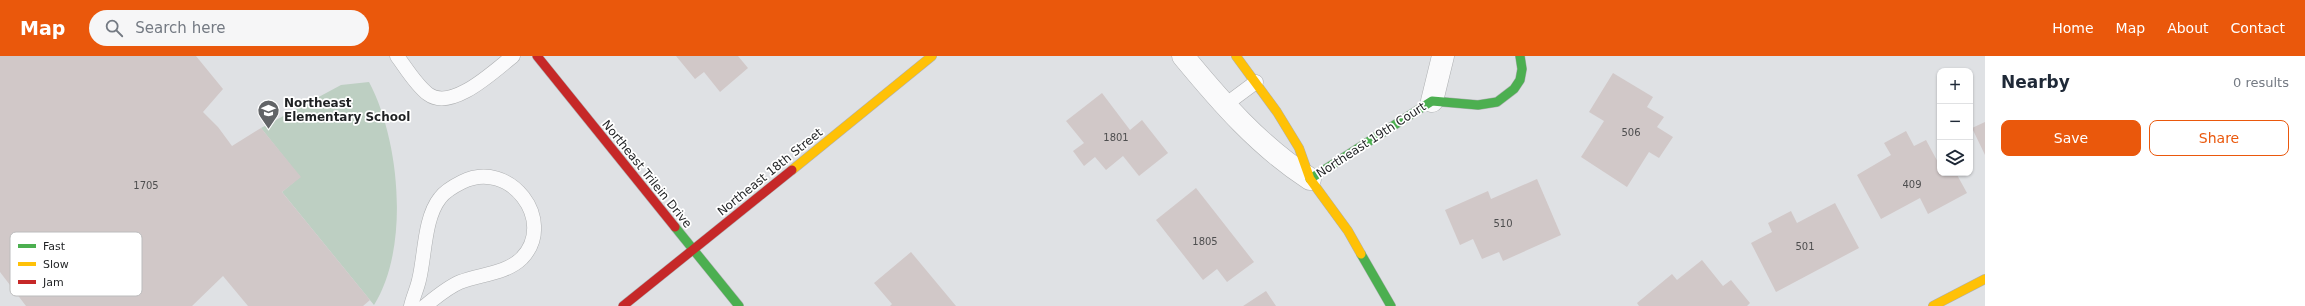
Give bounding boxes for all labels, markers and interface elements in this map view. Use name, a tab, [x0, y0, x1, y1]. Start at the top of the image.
search box	[89, 10, 369, 46]
text: Map	[20, 17, 65, 39]
icon: search	[103, 17, 125, 39]
text: Search here	[135, 19, 225, 37]
text: Home	[2052, 20, 2094, 36]
text: Map	[2116, 20, 2145, 36]
text: About	[2167, 20, 2209, 36]
text: Contact	[2231, 20, 2285, 36]
map controls	[1937, 68, 1973, 176]
button: +	[1937, 68, 1973, 104]
text: Nearby	[2001, 72, 2070, 92]
text: 0 results	[2233, 75, 2289, 90]
place label: Northeast Elementary School	[284, 96, 410, 124]
school or university icon: Northeast Elementary School	[255, 97, 281, 130]
street label: Northeast 19th Court	[1314, 99, 1428, 181]
button: −	[1937, 104, 1973, 140]
street label: Northeast Trilein Drive	[599, 117, 695, 231]
button: Save	[2001, 120, 2141, 156]
button: Share	[2149, 120, 2289, 156]
street label: Northeast 18th Street	[715, 125, 826, 219]
house number: 506	[1621, 127, 1641, 138]
house number: 1801	[1103, 132, 1129, 143]
button: layers	[1937, 140, 1973, 176]
house number: 409	[1902, 179, 1922, 190]
house number: 1705	[133, 180, 159, 191]
house number: 510	[1493, 218, 1513, 229]
legend	[10, 232, 142, 296]
house number: 1805	[1192, 236, 1218, 247]
text: Fast	[43, 240, 66, 253]
house number: 501	[1795, 241, 1815, 252]
text: Slow	[43, 258, 69, 271]
text: Jam	[42, 276, 64, 289]

